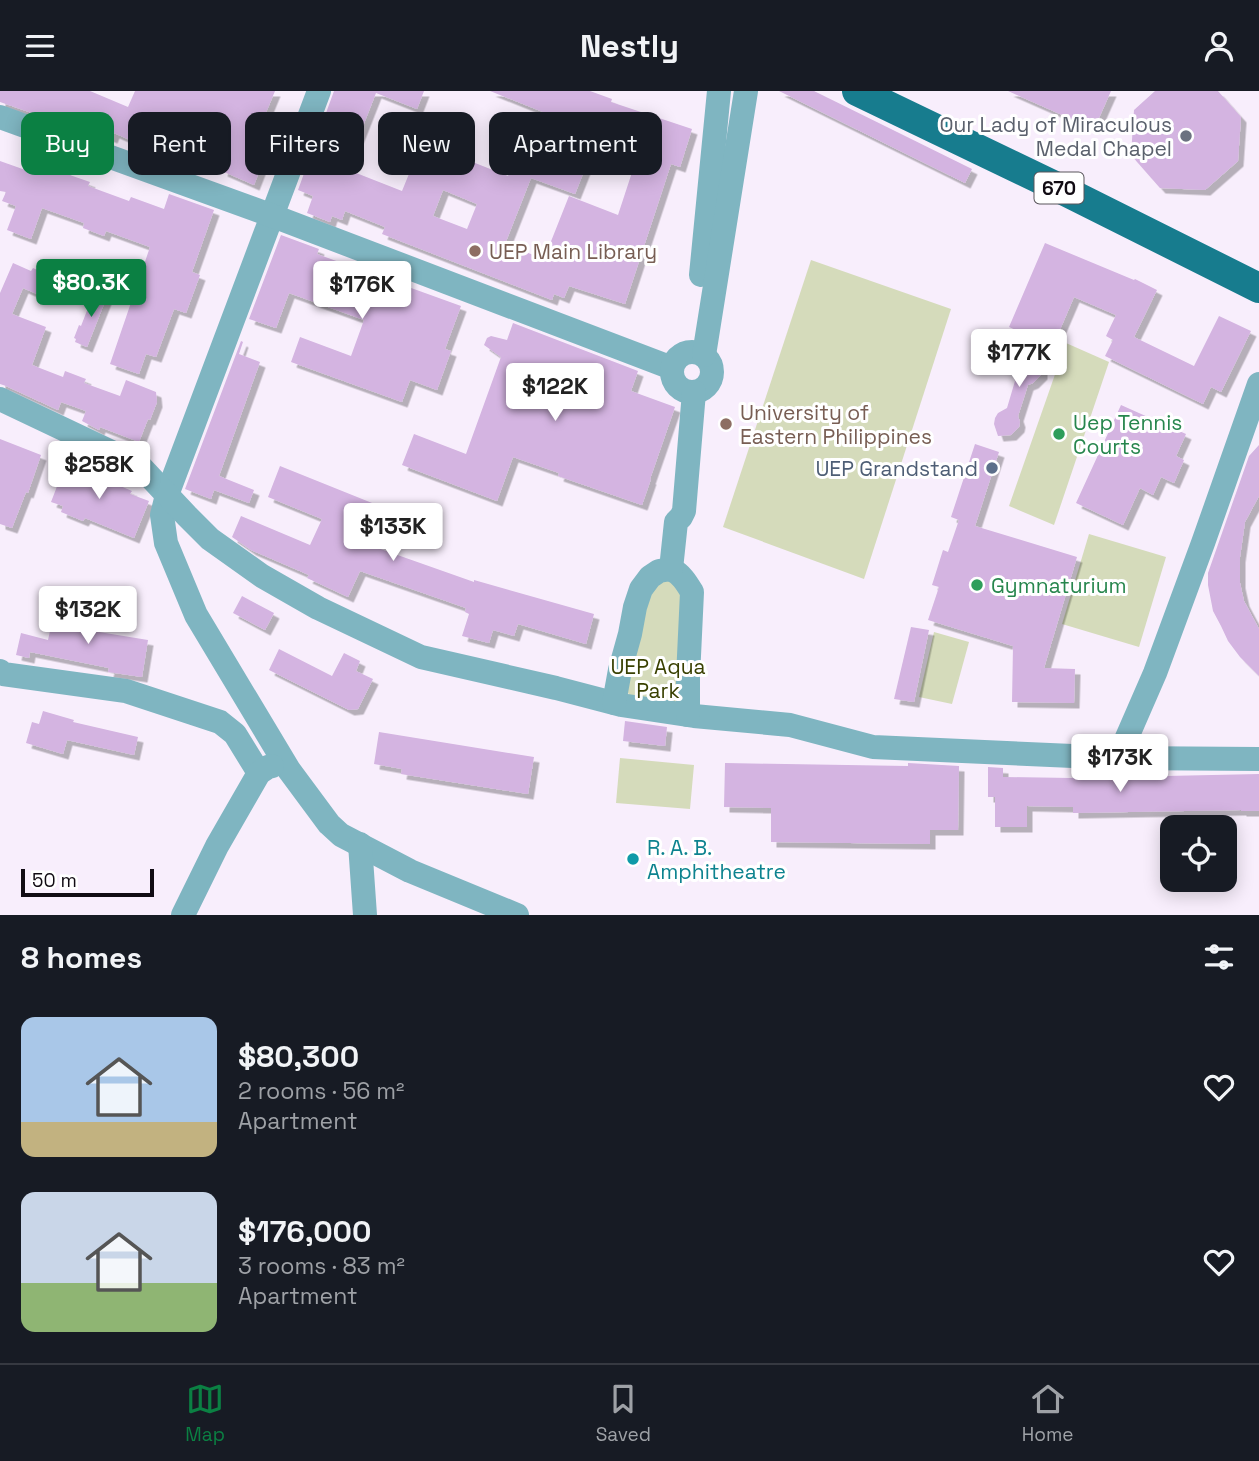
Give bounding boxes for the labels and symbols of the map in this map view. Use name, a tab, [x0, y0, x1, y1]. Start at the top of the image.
place label: Our Lady of Miraculous Medal Chapel	[939, 111, 1172, 162]
marker: Our Lady of Miraculous Medal Chapel	[1178, 128, 1194, 144]
road number: 670	[1034, 173, 1084, 204]
place label: UEP Main Library	[489, 238, 657, 265]
marker: UEP Main Library	[467, 243, 483, 259]
pin: $80.3K	[34, 259, 148, 319]
pin: $176K	[313, 261, 411, 321]
pin: $177K	[970, 329, 1068, 389]
pin: $122K	[506, 363, 604, 423]
place label: University of Eastern Philippines	[740, 399, 932, 450]
place label: Uep Tennis Courts	[1073, 409, 1182, 460]
marker: University of Eastern Philippines	[718, 416, 734, 432]
marker: Uep Tennis Courts	[1051, 426, 1067, 442]
pin: $258K	[50, 441, 148, 501]
place label: UEP Grandstand	[815, 455, 978, 482]
marker: UEP Grandstand	[984, 460, 1000, 476]
pin: $133K	[344, 503, 442, 563]
place label: Gymnaturium	[991, 572, 1127, 599]
marker: Gymnaturium	[969, 577, 985, 593]
pin: $132K	[39, 587, 137, 646]
park label: UEP Aqua Park	[610, 653, 706, 704]
pin: $173K	[1071, 735, 1169, 794]
place label: R. A. B. Amphitheatre	[647, 834, 786, 885]
marker: R. A. B. Amphitheatre	[625, 851, 641, 867]
scale bar	[21, 866, 154, 898]

